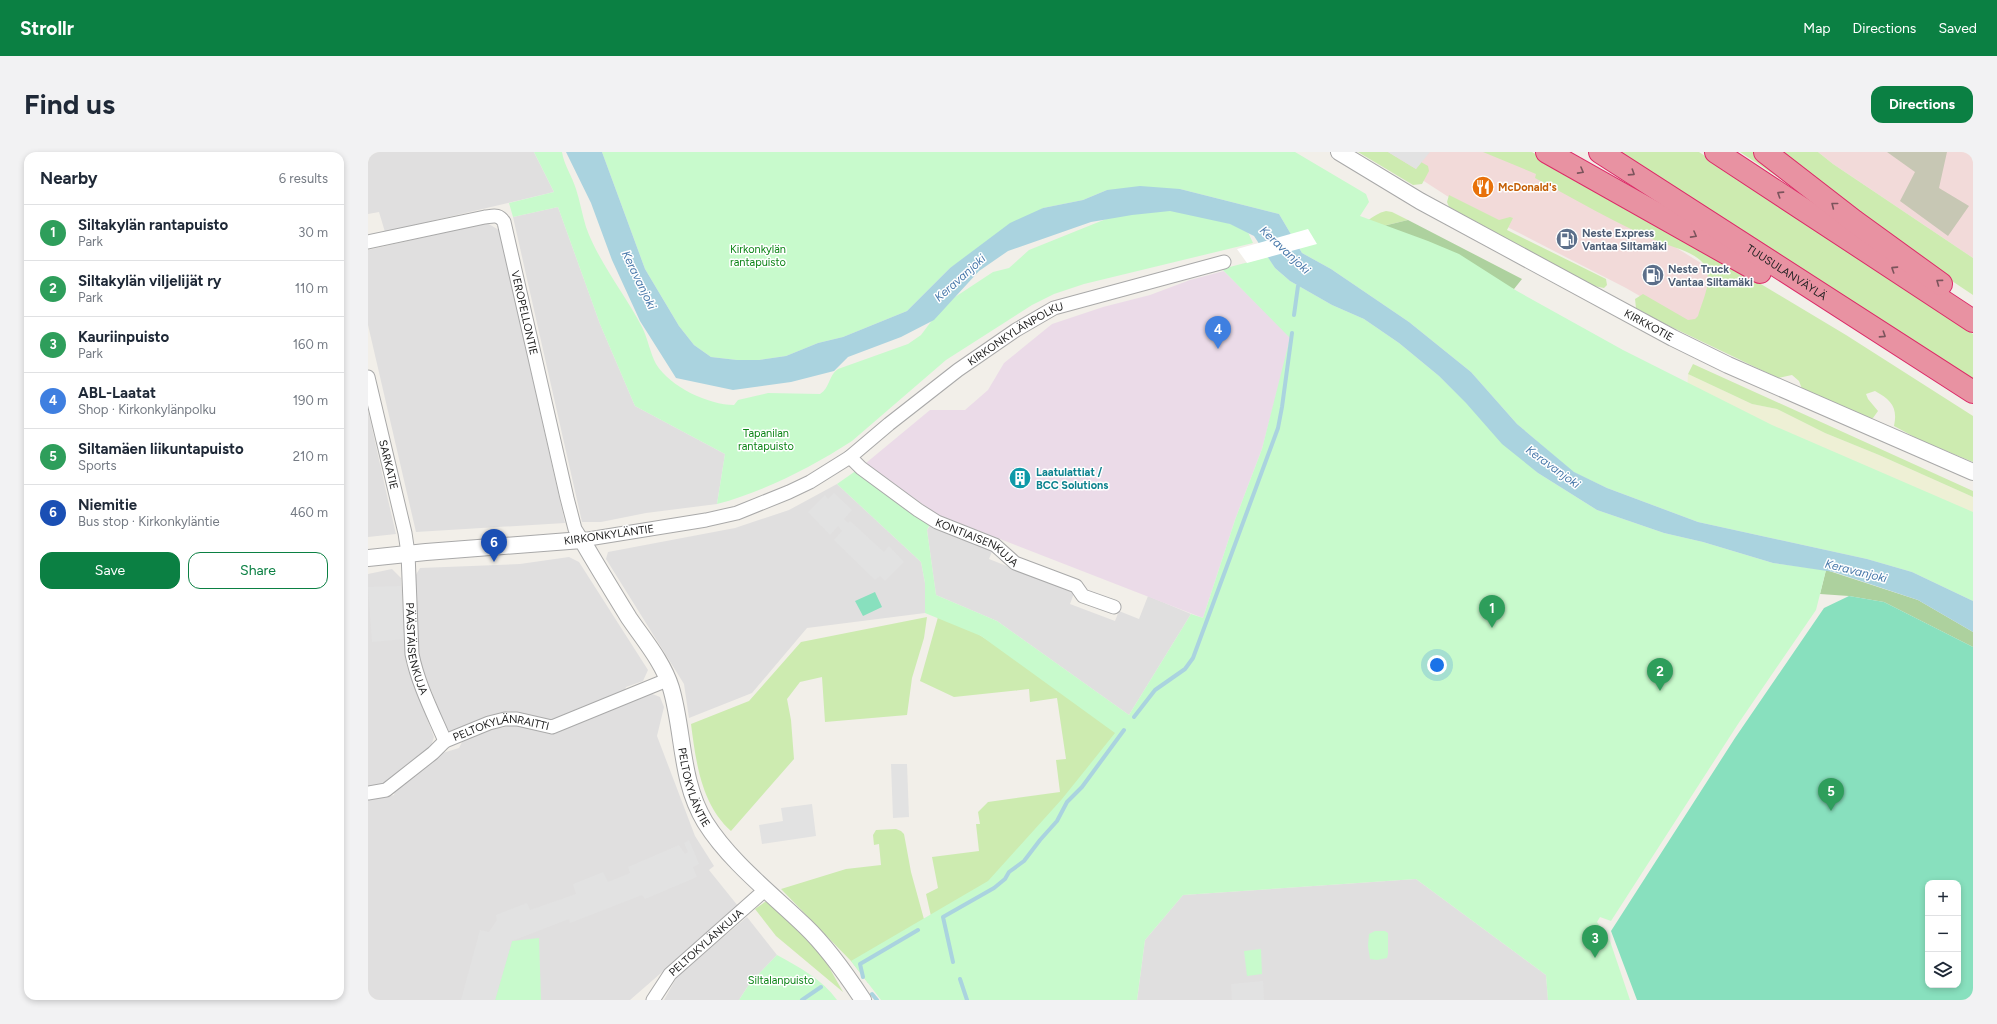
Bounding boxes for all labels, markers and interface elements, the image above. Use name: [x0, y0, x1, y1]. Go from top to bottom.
text: Strollr: [20, 17, 74, 40]
text: Map: [1803, 20, 1831, 37]
text: Directions: [1853, 20, 1916, 37]
text: Saved: [1938, 20, 1977, 37]
button: Directions: [1871, 86, 1973, 123]
text: Find us: [24, 87, 115, 121]
one-way arrow: [1577, 167, 1584, 174]
text: Nearby: [40, 168, 98, 188]
one-way arrow: [1628, 169, 1635, 176]
text: 6 results: [279, 171, 328, 186]
restaurant icon: McDonald's: [1470, 174, 1496, 200]
place label: McDonald's: [1498, 181, 1557, 194]
one-way arrow: [1777, 192, 1784, 199]
one-way arrow: [1831, 203, 1838, 210]
text: Siltakylän rantapuisto: [78, 216, 228, 234]
water label: Keravanjoki: [1257, 223, 1313, 277]
text: 1: [50, 225, 56, 240]
text: 30 m: [298, 225, 328, 240]
fuel station icon: Neste Express Vantaa Siltamäki: [1554, 226, 1580, 252]
place label: Neste Express Vantaa Siltamäki: [1582, 227, 1667, 253]
one-way arrow: [1690, 231, 1697, 238]
text: Park: [78, 234, 103, 249]
street label: TUUSULANVÄYLÄ: [1744, 242, 1830, 303]
park label: Kirkonkylän rantapuisto: [730, 243, 786, 269]
water label: Keravanjoki: [619, 248, 659, 312]
water label: Keravanjoki: [932, 251, 988, 304]
fuel station icon: Neste Truck Vantaa Siltamäki: [1640, 262, 1666, 288]
place label: Neste Truck Vantaa Siltamäki: [1668, 263, 1753, 289]
one-way arrow: [1891, 266, 1898, 274]
street label: VEROPELLONTIE: [509, 269, 541, 356]
text: Siltakylän viljelijät ry: [78, 272, 222, 290]
one-way arrow: [1936, 279, 1943, 287]
text: 2: [49, 281, 57, 296]
text: 110 m: [295, 281, 328, 296]
text: Park: [78, 290, 103, 305]
street label: KIRKONKYLÄNPOLKU: [965, 299, 1065, 368]
street label: KIRKKOTIE: [1622, 306, 1676, 344]
pin: 4: [1205, 316, 1231, 349]
text: Kauriinpuisto: [78, 328, 169, 346]
one-way arrow: [1879, 330, 1886, 337]
text: 3: [49, 337, 57, 352]
text: 160 m: [293, 337, 328, 352]
text: Park: [78, 346, 103, 361]
text: ABL-Laatat: [78, 384, 156, 402]
text: 4: [49, 393, 57, 408]
text: 190 m: [293, 393, 328, 408]
text: Shop · Kirkonkylänpolku: [78, 402, 216, 417]
park label: Tapanilan rantapuisto: [738, 427, 794, 453]
street label: SARKATIE: [377, 438, 401, 491]
text: Siltamäen liikuntapuisto: [78, 440, 244, 458]
water label: Keravanjoki: [1523, 443, 1583, 491]
text: 5: [49, 449, 57, 464]
text: 210 m: [293, 449, 328, 464]
text: Sports: [78, 458, 117, 473]
building icon: Laatulattiat / BCC Solutions: [1007, 465, 1033, 491]
place label: Laatulattiat / BCC Solutions: [1036, 466, 1108, 492]
text: Niemitie: [78, 496, 137, 514]
text: 6: [49, 505, 57, 520]
text: 460 m: [290, 505, 328, 520]
text: Bus stop · Kirkonkyläntie: [78, 514, 220, 529]
street label: KONTIAISENKUJA: [934, 516, 1021, 570]
street label: KIRKONKYLÄNTIE: [563, 522, 655, 548]
pin: 6: [481, 529, 507, 562]
button: Save: [40, 552, 180, 589]
button: Share: [188, 552, 328, 589]
water label: Keravanjoki: [1824, 557, 1889, 586]
pin: 1: [1479, 595, 1505, 628]
street label: PÄÄSTÄISENKUJA: [403, 602, 431, 697]
your location: [1427, 655, 1447, 675]
pin: 2: [1647, 658, 1673, 691]
street label: PELTOKYLÄNRAITTI: [451, 713, 551, 744]
street label: PELTOKYLÄNTIE: [676, 747, 713, 829]
pin: 5: [1818, 778, 1844, 811]
map controls: [1925, 880, 1961, 988]
button: +: [1925, 880, 1961, 916]
street label: PELTOKYLÄNKUJA: [666, 905, 746, 979]
button: −: [1925, 916, 1961, 952]
pin: 3: [1582, 925, 1608, 958]
button: layers: [1925, 952, 1961, 988]
park label: Siltalanpuisto: [748, 974, 814, 987]

